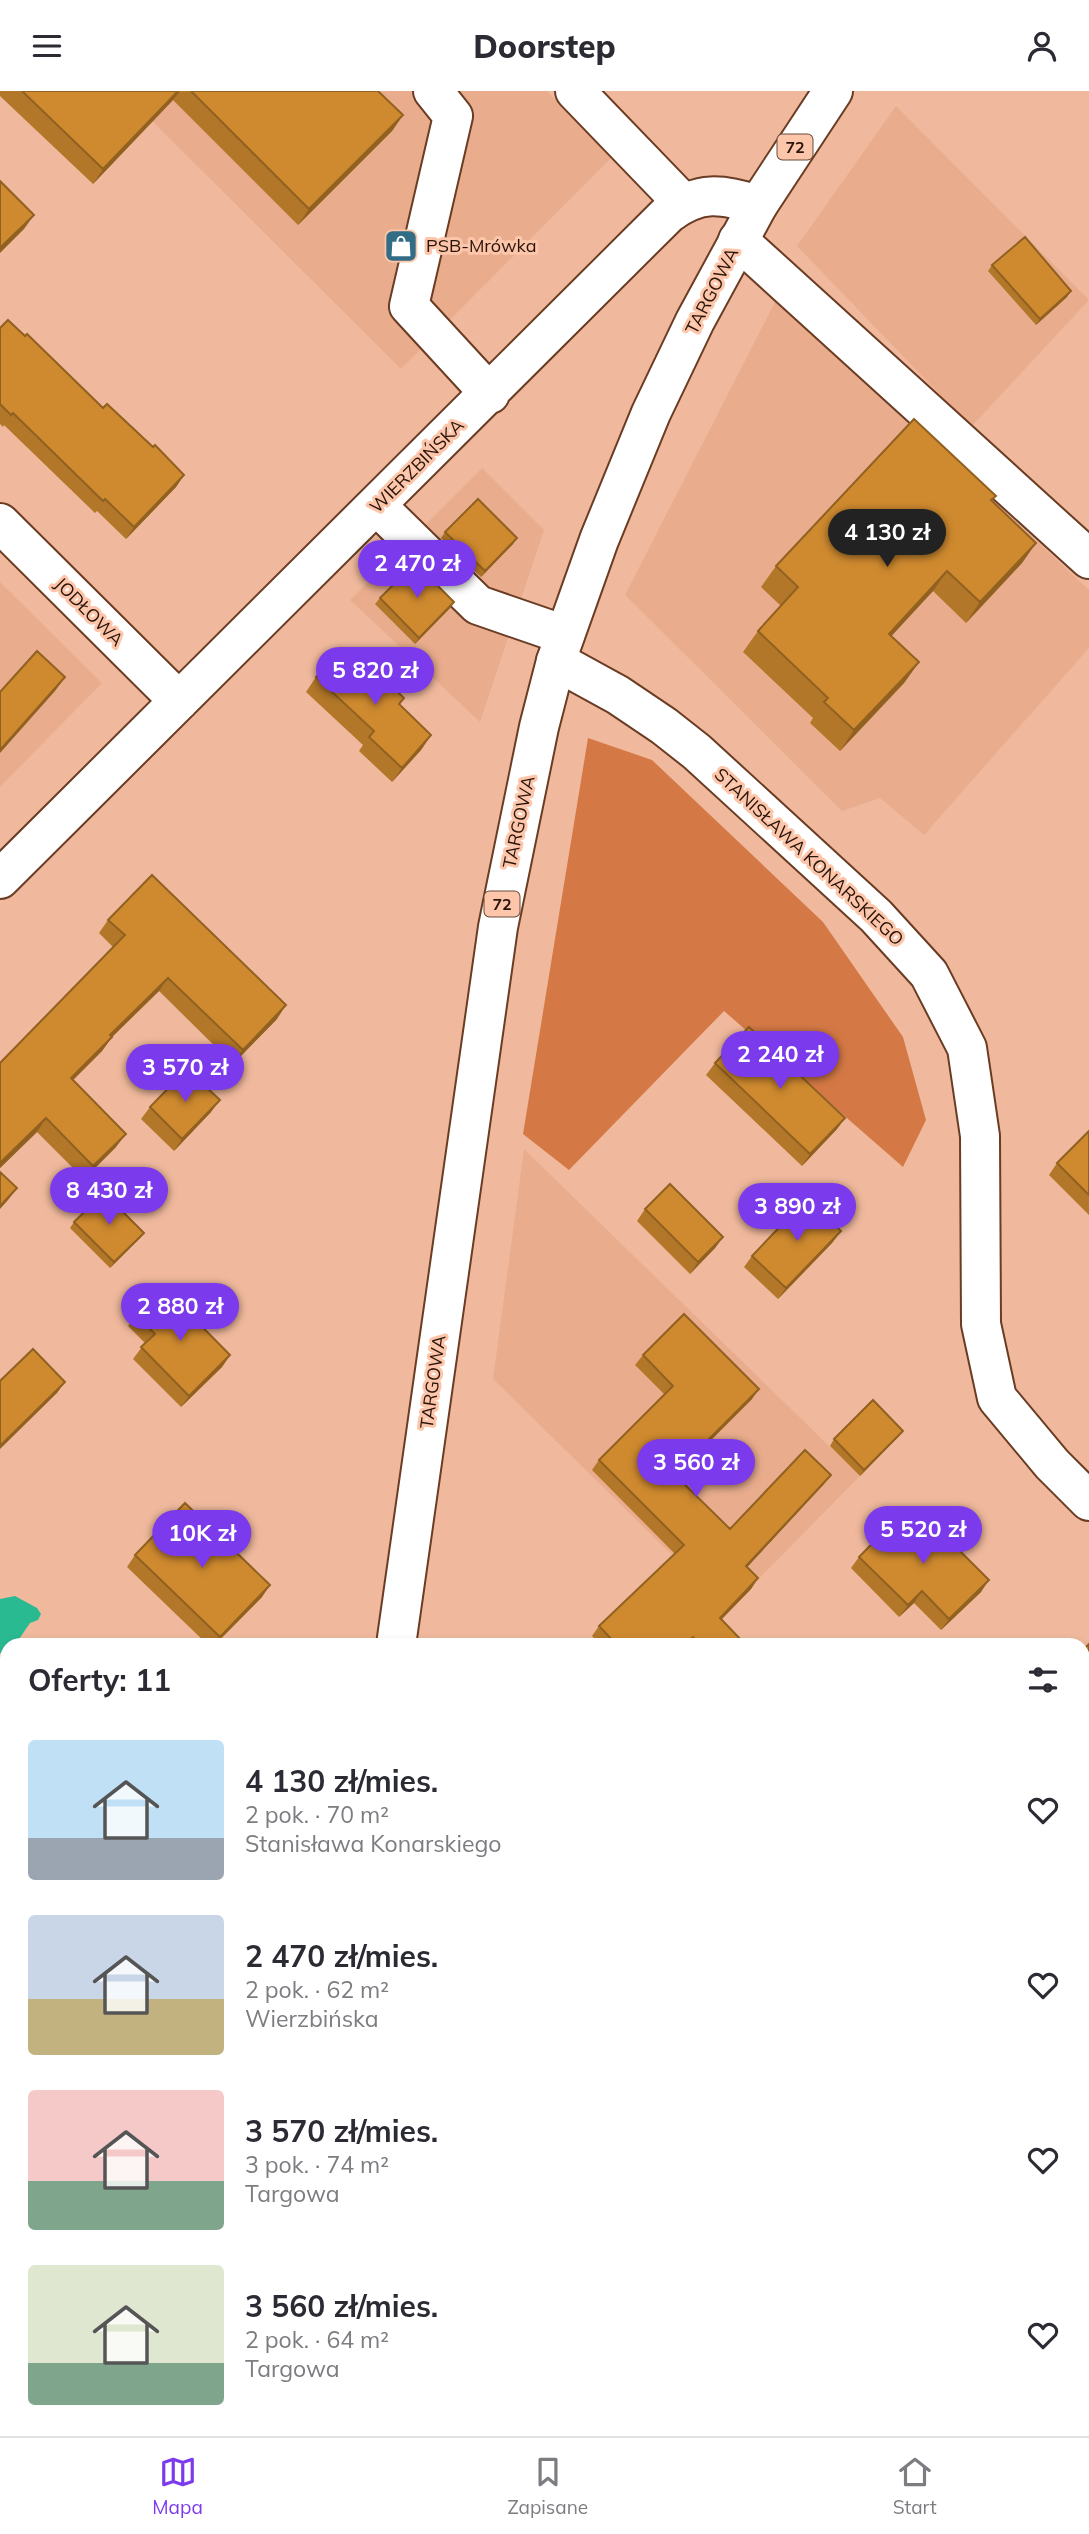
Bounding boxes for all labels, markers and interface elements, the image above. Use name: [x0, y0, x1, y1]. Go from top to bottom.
text: Doorstep: [473, 26, 616, 66]
icon: menu: [28, 27, 66, 65]
icon: person: [1023, 27, 1061, 65]
road number: 72: [778, 135, 812, 159]
shop icon: PSB-Mrówka: [382, 227, 420, 265]
place label: PSB-Mrówka: [426, 234, 537, 257]
street label: TARGOWA: [680, 244, 743, 338]
street label: WIERZBIŃSKA: [365, 414, 469, 518]
pin: 4 130 zł: [815, 510, 959, 569]
text: 4 130 zł: [844, 517, 930, 546]
pin: 2 470 zł: [345, 540, 489, 600]
text: 2 470 zł: [374, 548, 460, 577]
street label: JODŁOWA: [50, 572, 129, 651]
pin: 5 820 zł: [303, 647, 447, 707]
text: 5 820 zł: [332, 655, 418, 684]
street label: STANISŁAWA KONARSKIEGO: [710, 763, 909, 950]
street label: TARGOWA: [497, 773, 540, 870]
road number: 72: [484, 891, 520, 917]
pin: 2 240 zł: [708, 1031, 852, 1091]
text: 2 240 zł: [737, 1039, 823, 1068]
pin: 3 570 zł: [113, 1045, 257, 1104]
text: 3 570 zł: [142, 1052, 228, 1081]
pin: 8 430 zł: [37, 1167, 181, 1227]
text: 8 430 zł: [66, 1175, 152, 1204]
pin: 3 890 zł: [725, 1183, 869, 1243]
text: 3 890 zł: [754, 1191, 840, 1220]
pin: 2 880 zł: [108, 1283, 252, 1343]
text: 2 880 zł: [137, 1291, 223, 1320]
street label: TARGOWA: [415, 1334, 450, 1430]
pin: 3 560 zł: [624, 1439, 768, 1499]
text: 3 560 zł: [653, 1447, 739, 1476]
pin: 5 520 zł: [851, 1507, 995, 1566]
pin: 10K zł: [145, 1511, 259, 1570]
text: 5 520 zł: [880, 1514, 966, 1543]
text: 10K zł: [168, 1518, 236, 1547]
text: Oferty: 11: [28, 1661, 171, 1699]
icon: filters: [1024, 1661, 1062, 1699]
text: 4 130 zł/mies.: [245, 1762, 438, 1800]
icon: home: [84, 1768, 168, 1852]
icon: heart: [1024, 1791, 1062, 1829]
text: 2 pok. · 70 m²: [245, 1800, 389, 1829]
text: Stanisława Konarskiego: [245, 1829, 501, 1858]
text: 2 470 zł/mies.: [245, 1937, 438, 1975]
icon: home: [84, 1943, 168, 2027]
icon: heart: [1024, 1966, 1062, 2004]
text: 2 pok. · 62 m²: [245, 1975, 389, 2004]
text: Wierzbińska: [245, 2004, 379, 2033]
text: 3 570 zł/mies.: [245, 2112, 438, 2150]
icon: home: [84, 2118, 168, 2202]
icon: heart: [1024, 2141, 1062, 2179]
text: 3 pok. · 74 m²: [245, 2150, 389, 2179]
text: Targowa: [245, 2179, 340, 2208]
text: 3 560 zł/mies.: [245, 2287, 438, 2325]
icon: home: [84, 2293, 168, 2377]
icon: heart: [1024, 2316, 1062, 2354]
text: 2 pok. · 64 m²: [245, 2325, 389, 2354]
text: Targowa: [245, 2354, 340, 2383]
tab: Mapa: [152, 2453, 203, 2519]
tab: Zapisane: [507, 2453, 588, 2519]
tab: Start: [893, 2453, 937, 2519]

